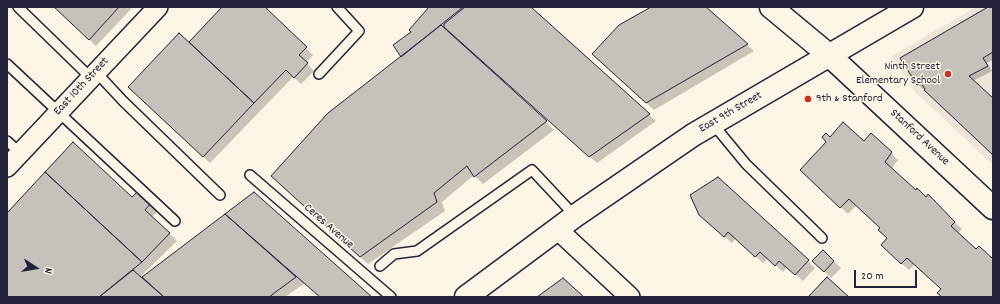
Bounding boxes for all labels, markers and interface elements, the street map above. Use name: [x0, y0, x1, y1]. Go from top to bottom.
street label: East 10th Street: [51, 55, 113, 119]
place label: Ninth Street Elementary School: [856, 60, 940, 88]
marker: Ninth Street Elementary School: [943, 69, 953, 79]
street label: East 9th Street: [697, 89, 765, 137]
place label: 9th & Stanford: [816, 92, 883, 106]
marker: 9th & Stanford: [803, 94, 813, 104]
street label: Stanford Avenue: [886, 107, 952, 169]
street label: Ceres Avenue: [300, 201, 356, 253]
north arrow: [16, 248, 56, 288]
scale bar: [856, 262, 919, 288]
text: N: [39, 266, 56, 275]
text: 20 m: [861, 268, 884, 285]

